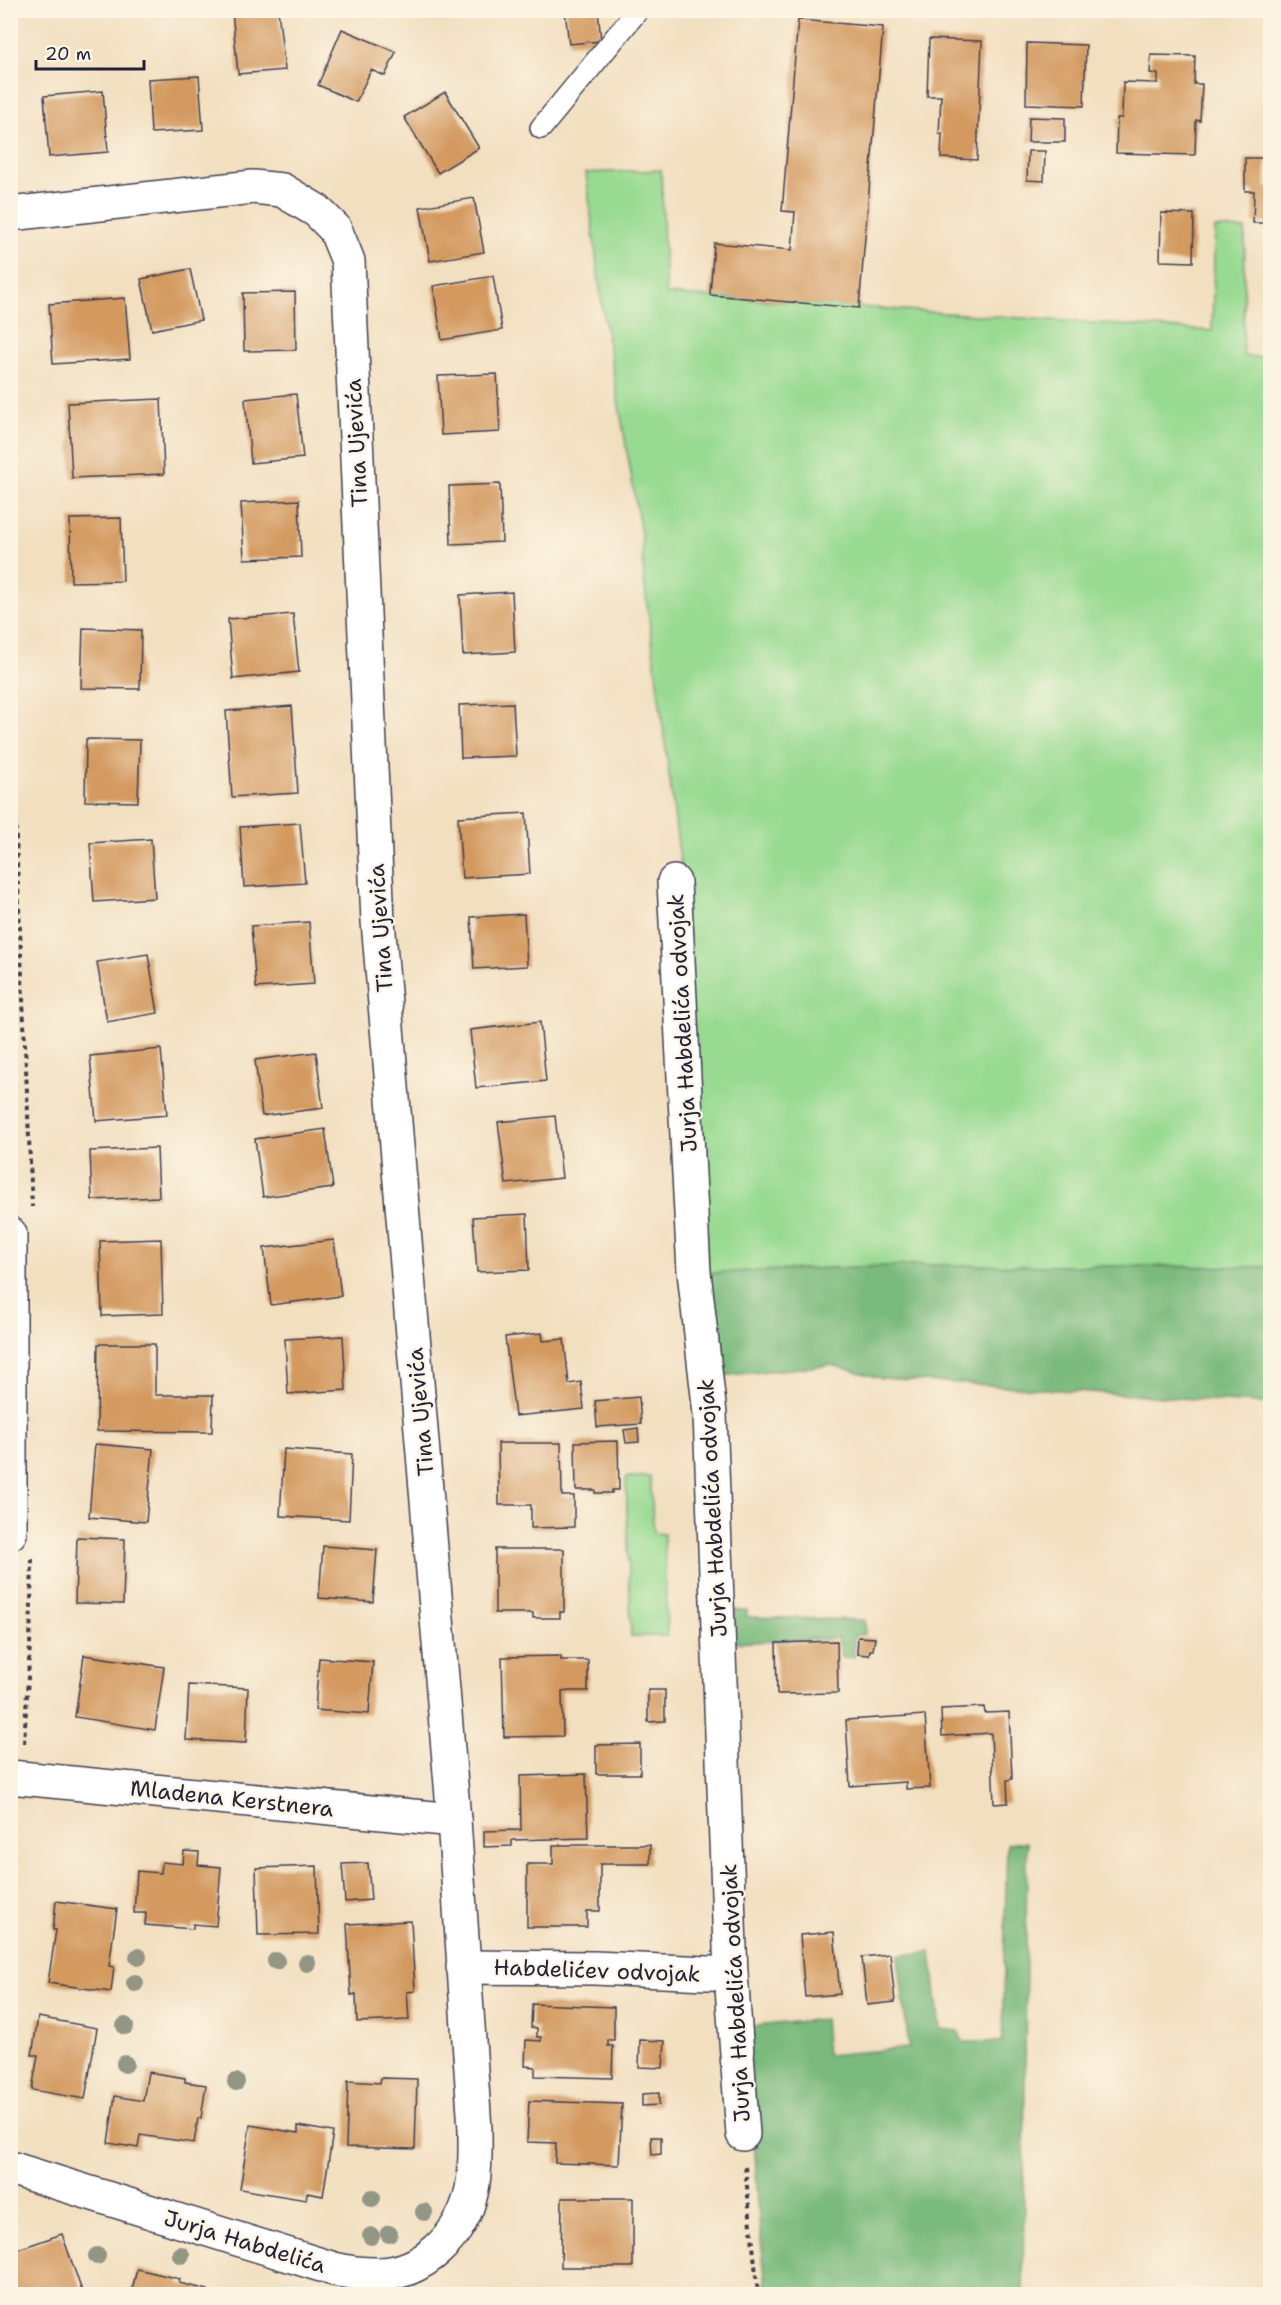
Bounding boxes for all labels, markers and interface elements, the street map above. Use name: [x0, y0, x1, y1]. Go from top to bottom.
scale bar: [36, 33, 144, 71]
text: 20 m: [45, 42, 91, 66]
street label: Tina Ujevića: [339, 378, 374, 508]
street label: Tina Ujevića: [362, 862, 399, 993]
street label: Jurja Habdelića odvojak: [661, 893, 704, 1153]
street label: Tina Ujevića: [400, 1346, 441, 1477]
street label: Jurja Habdelića odvojak: [691, 1378, 734, 1638]
street label: Mladena Kerstnera: [129, 1773, 335, 1824]
street label: Jurja Habdelića odvojak: [714, 1863, 757, 2123]
street label: Habdelićev odvojak: [493, 1952, 701, 1989]
street label: Jurja Habdelića: [160, 2203, 330, 2280]

